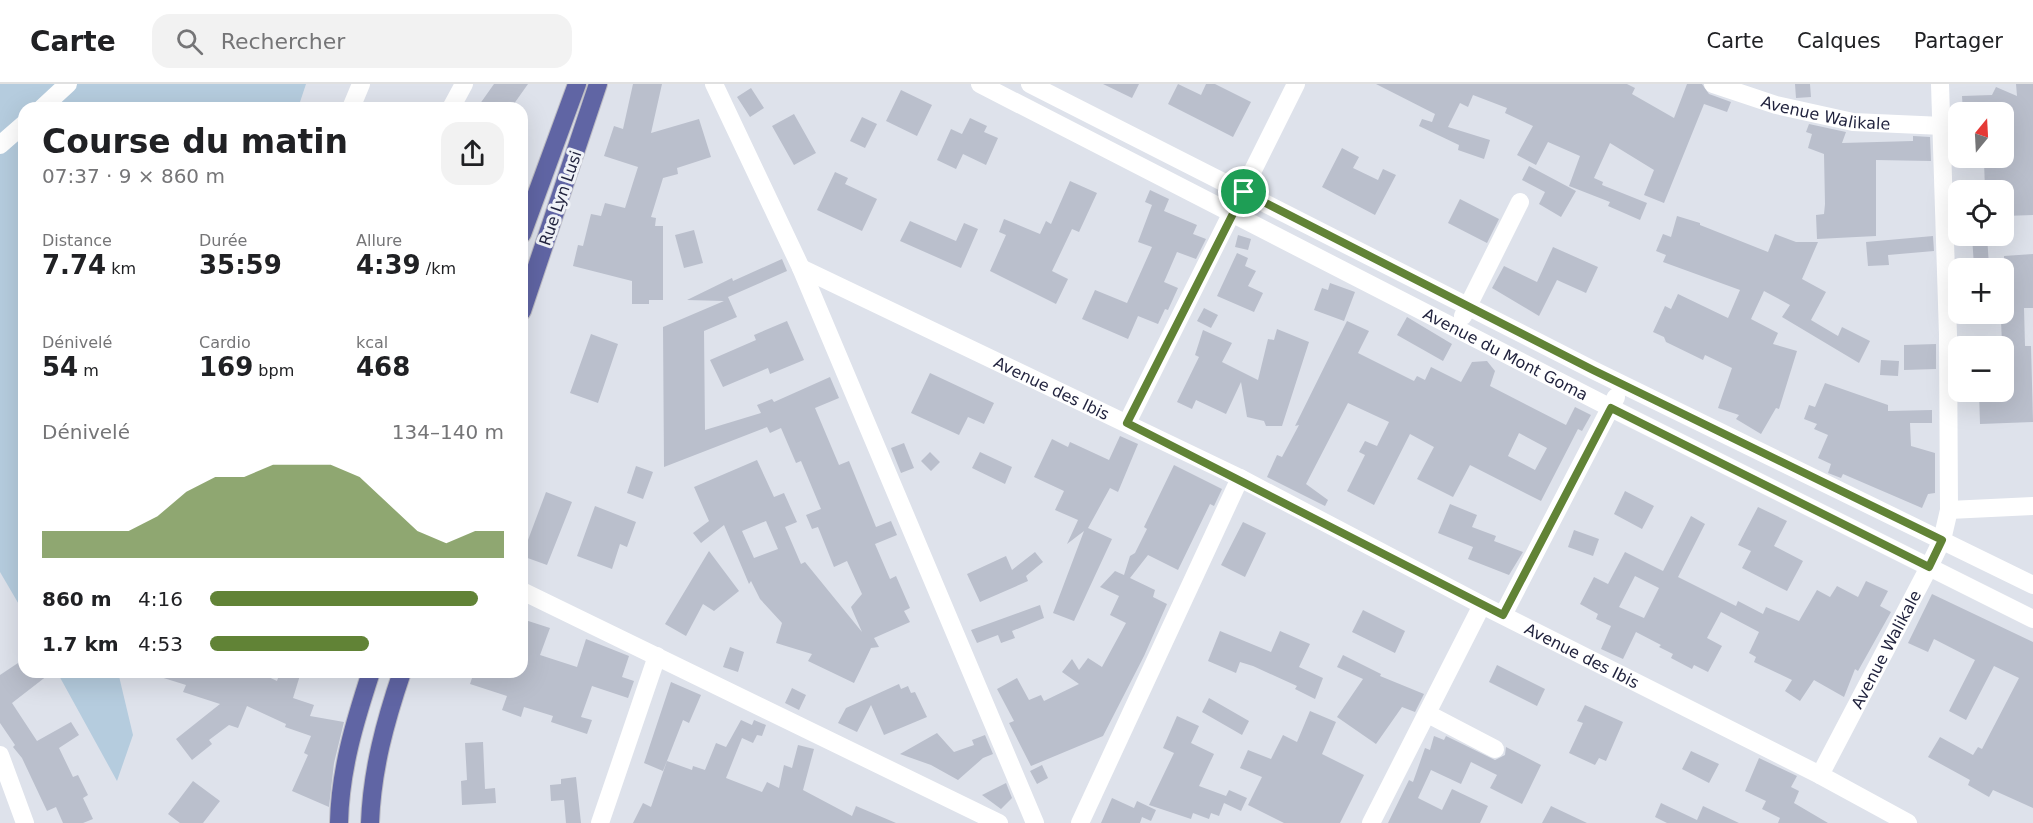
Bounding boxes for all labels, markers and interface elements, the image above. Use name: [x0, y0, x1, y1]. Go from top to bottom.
search box: [152, 14, 572, 68]
text: Carte: [30, 25, 116, 58]
icon: search: [173, 25, 206, 58]
text: Rechercher: [221, 29, 345, 54]
text: Carte: [1707, 29, 1764, 53]
text: Calques: [1797, 29, 1881, 53]
text: Partager: [1914, 29, 2003, 53]
street label: Avenue Walikale: [1759, 92, 1891, 134]
north arrow: [1948, 102, 2014, 168]
map controls: [1948, 102, 2014, 402]
text: Course du matin: [42, 122, 348, 161]
button: share: [441, 122, 504, 185]
street label: Rue Lyn Lusi: [535, 148, 586, 248]
text: 07:37 · 9 × 860 m: [42, 164, 225, 188]
pin: [1218, 166, 1269, 217]
icon: arrive: [1227, 175, 1260, 208]
button: locate: [1948, 180, 2014, 246]
text: Distance: [42, 231, 112, 250]
text: Durée: [199, 231, 247, 250]
text: Allure: [356, 231, 402, 250]
text: 7.74: [42, 250, 106, 280]
text: 35:59: [199, 250, 282, 280]
text: 4:39: [356, 250, 421, 280]
button: +: [1948, 258, 2014, 324]
text: km: [106, 259, 136, 278]
text: /km: [421, 259, 456, 278]
street label: Avenue du Mont Goma: [1420, 304, 1591, 405]
text: Dénivelé: [42, 333, 112, 352]
text: Cardio: [199, 333, 251, 352]
text: kcal: [356, 333, 388, 352]
button: −: [1948, 336, 2014, 402]
text: 54: [42, 352, 78, 382]
text: 169: [199, 352, 253, 382]
text: 468: [356, 352, 410, 382]
street label: Avenue des Ibis: [991, 353, 1112, 424]
text: m: [78, 361, 99, 380]
text: bpm: [253, 361, 294, 380]
text: Dénivelé: [42, 420, 130, 444]
text: 134–140 m: [392, 420, 504, 444]
text: 860 m: [42, 587, 112, 611]
text: 4:16: [138, 587, 183, 611]
street label: Avenue Walikale: [1848, 587, 1925, 712]
street label: Avenue des Ibis: [1521, 619, 1642, 693]
text: 1.7 km: [42, 632, 119, 656]
text: 4:53: [138, 632, 183, 656]

